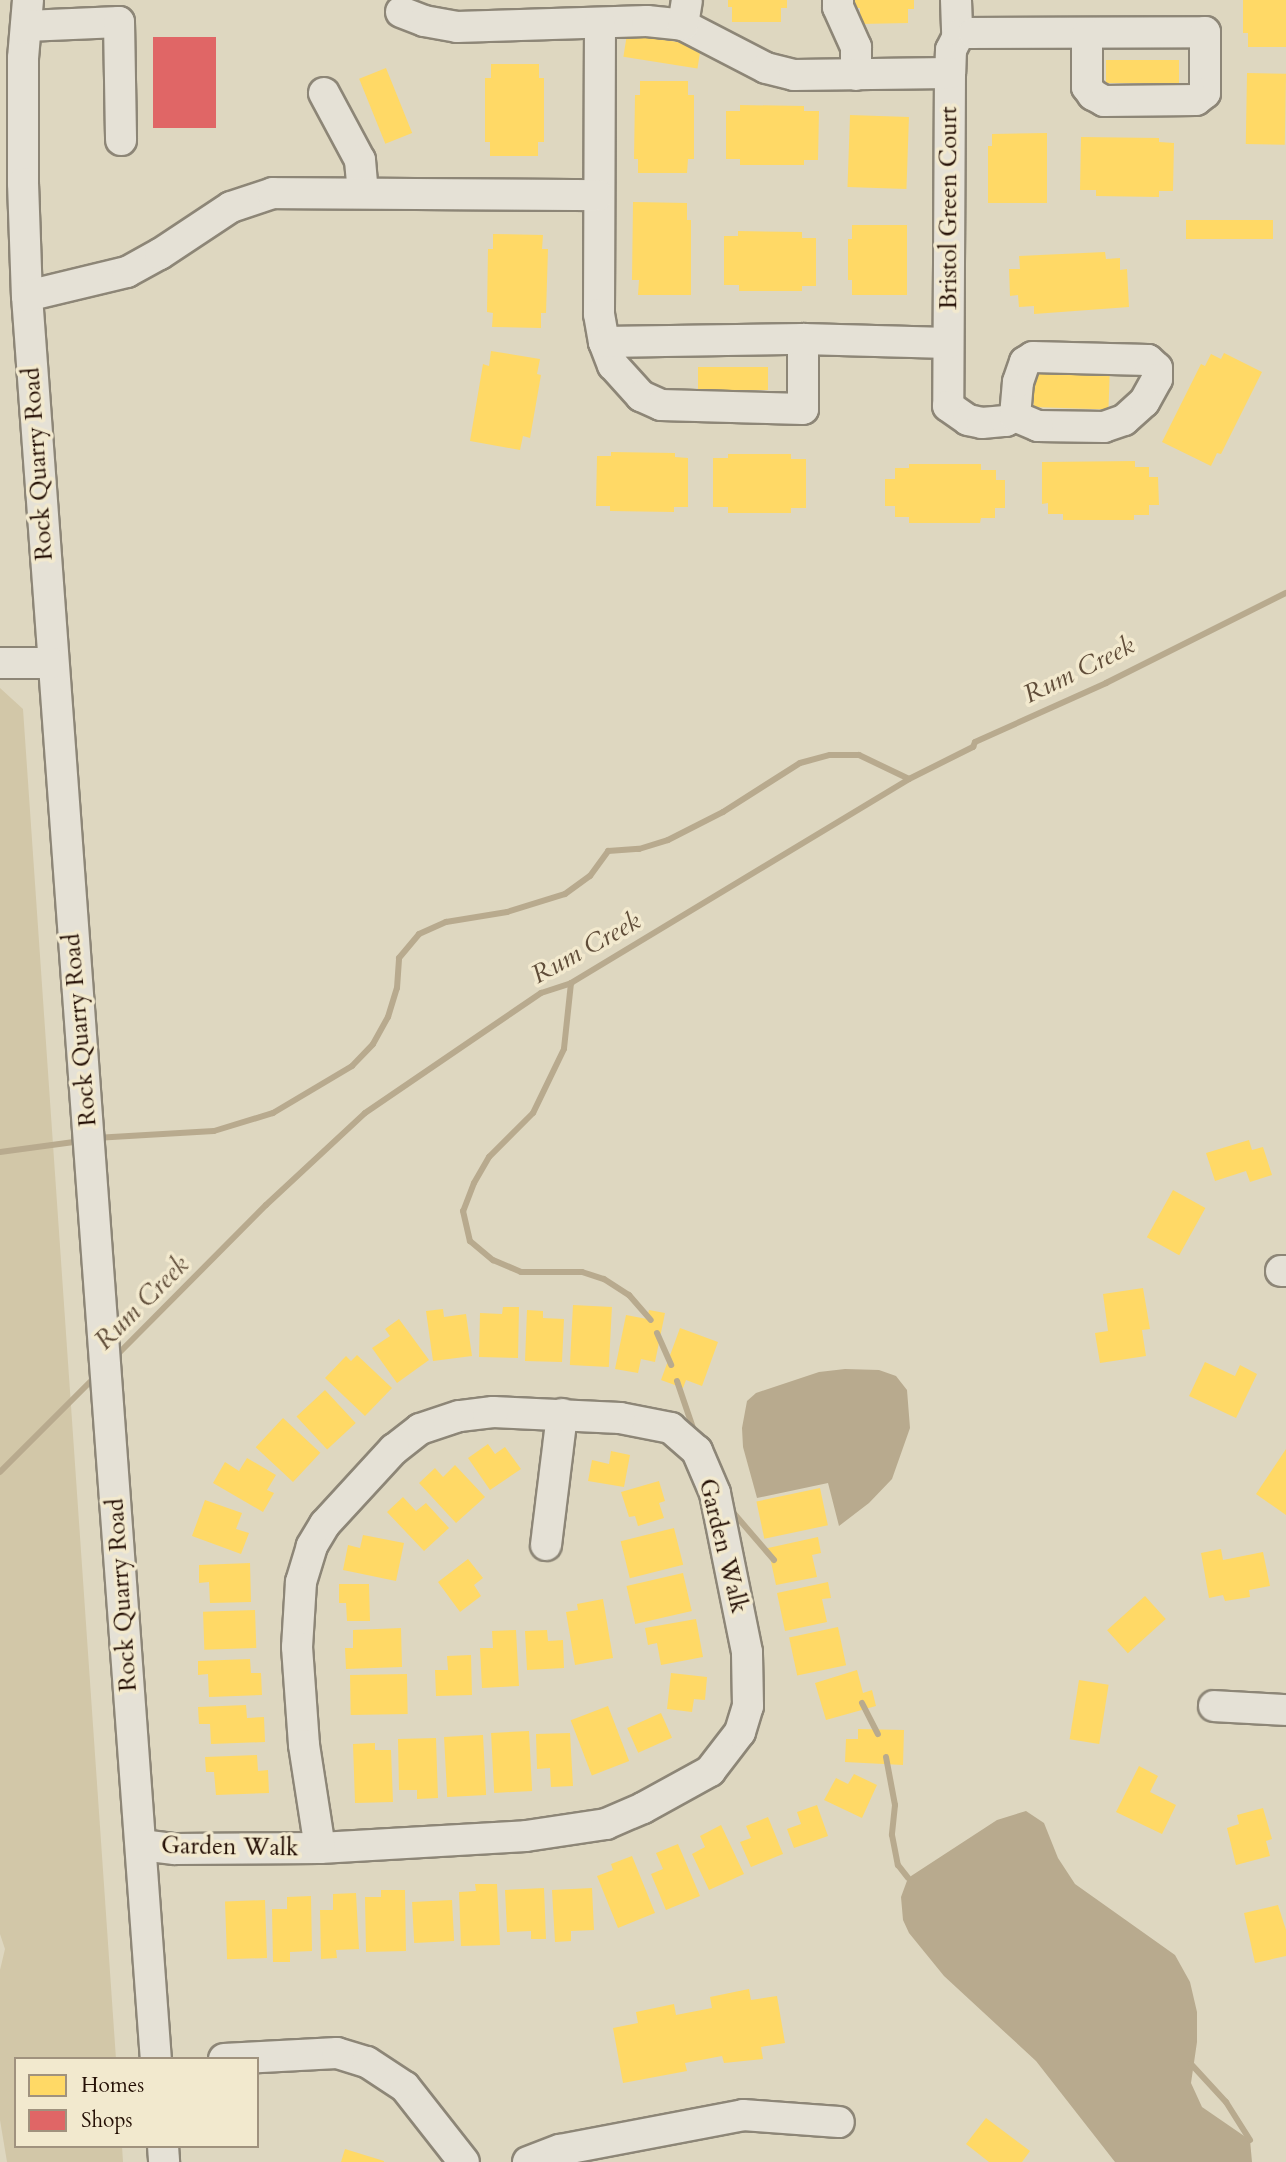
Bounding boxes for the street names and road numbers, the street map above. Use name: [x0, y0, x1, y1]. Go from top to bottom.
street label: Bristol Green Court: [935, 106, 963, 310]
street label: Rock Quarry Road: [17, 366, 59, 562]
street label: Rock Quarry Road: [57, 932, 103, 1128]
street label: Garden Walk: [692, 1476, 754, 1616]
street label: Rock Quarry Road: [101, 1497, 143, 1693]
street label: Garden Walk: [161, 1831, 299, 1863]

